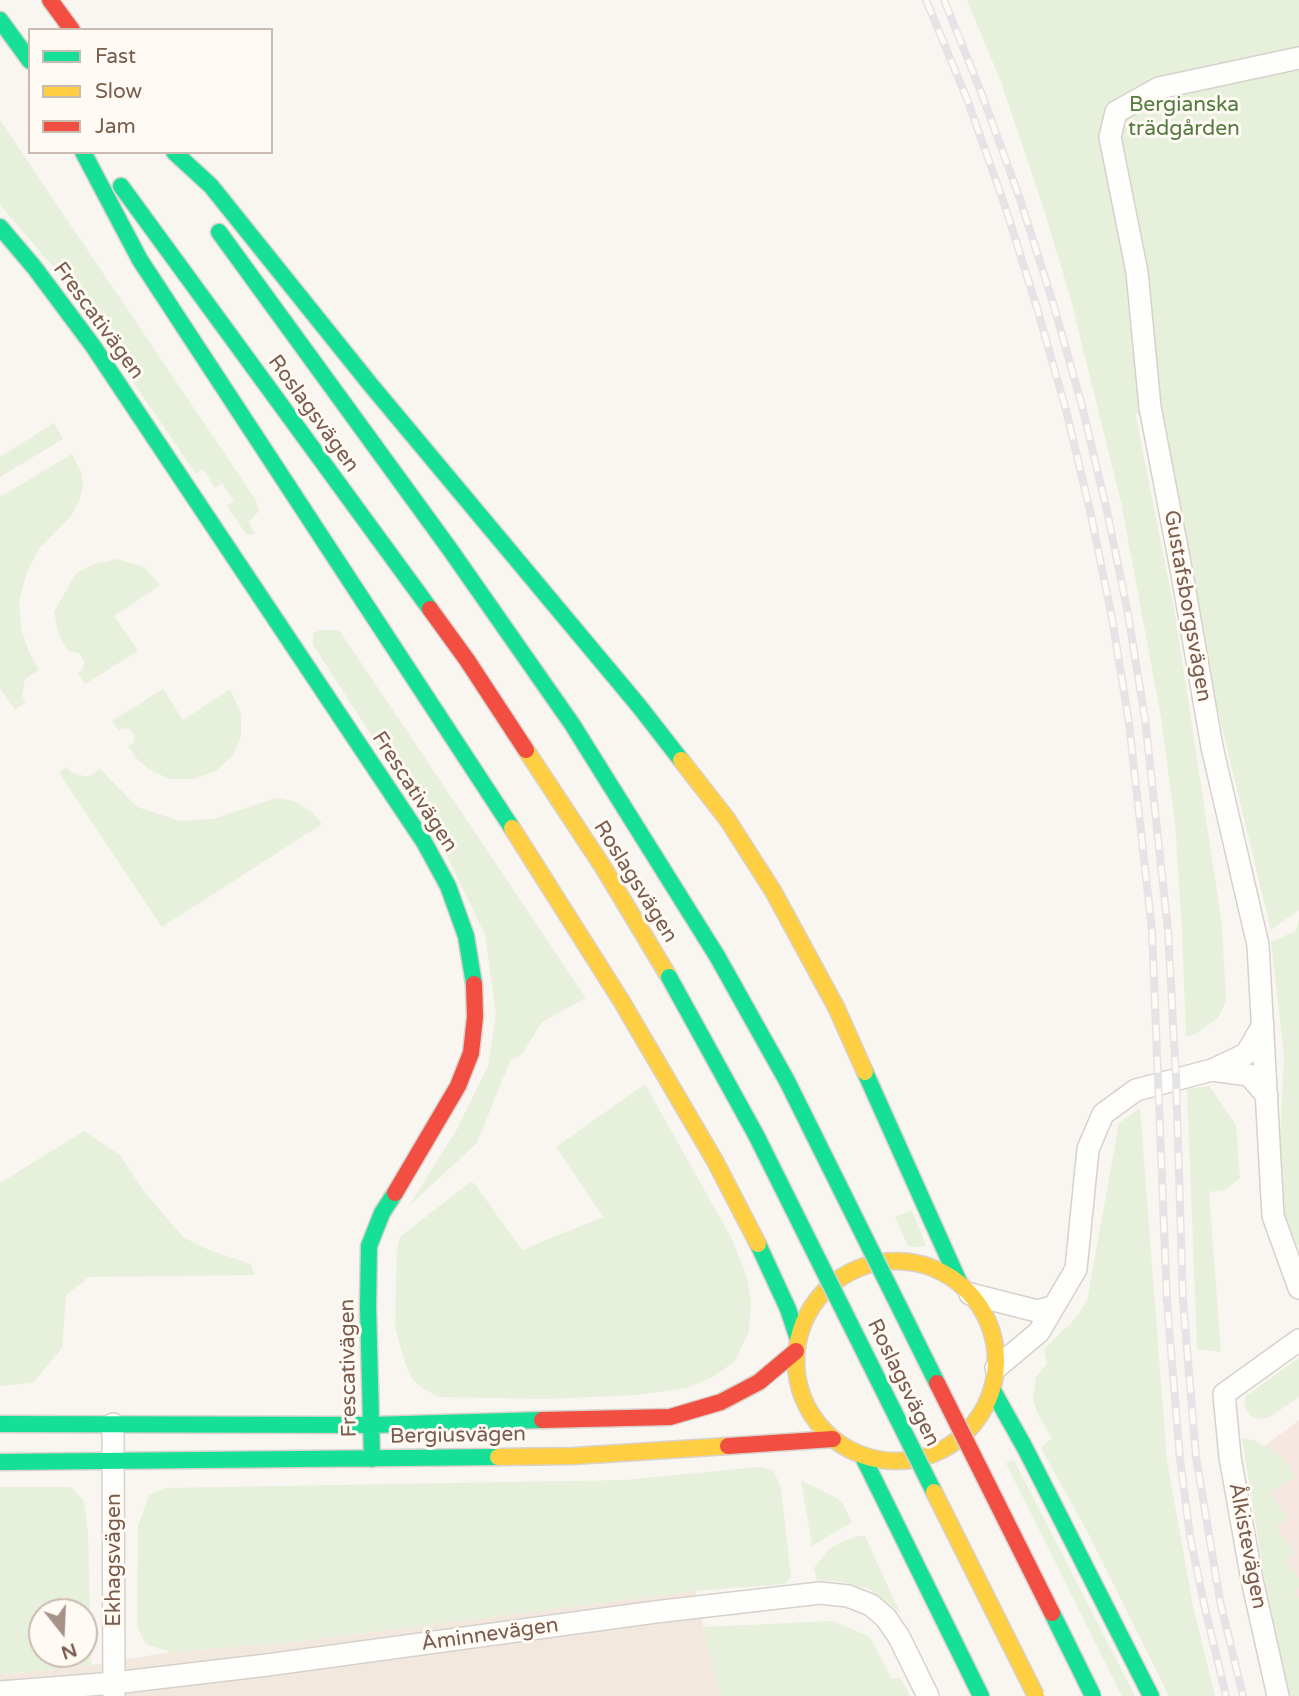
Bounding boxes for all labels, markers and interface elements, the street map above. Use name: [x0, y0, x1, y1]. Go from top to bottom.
legend: [28, 28, 273, 154]
text: Fast: [95, 44, 136, 69]
text: Slow: [95, 79, 142, 104]
park label: Bergianska trädgården: [1128, 92, 1240, 142]
text: Jam: [95, 114, 136, 139]
street label: Frescativägen: [47, 258, 149, 384]
street label: Roslagsvägen: [262, 350, 364, 478]
street label: Gustafsborgsvägen: [1158, 508, 1216, 704]
street label: Frescativägen: [366, 727, 462, 857]
street label: Roslagsvägen: [588, 816, 682, 948]
street label: Frescativägen: [335, 1298, 363, 1438]
street label: Roslagsvägen: [861, 1315, 945, 1451]
street label: Bergiusvägen: [390, 1422, 526, 1450]
street label: Ålkistevägen: [1222, 1481, 1272, 1611]
street label: Ekhagsvägen: [101, 1493, 127, 1627]
north arrow: [28, 1598, 98, 1668]
street label: Åminnevägen: [420, 1613, 560, 1657]
text: N: [58, 1638, 80, 1664]

